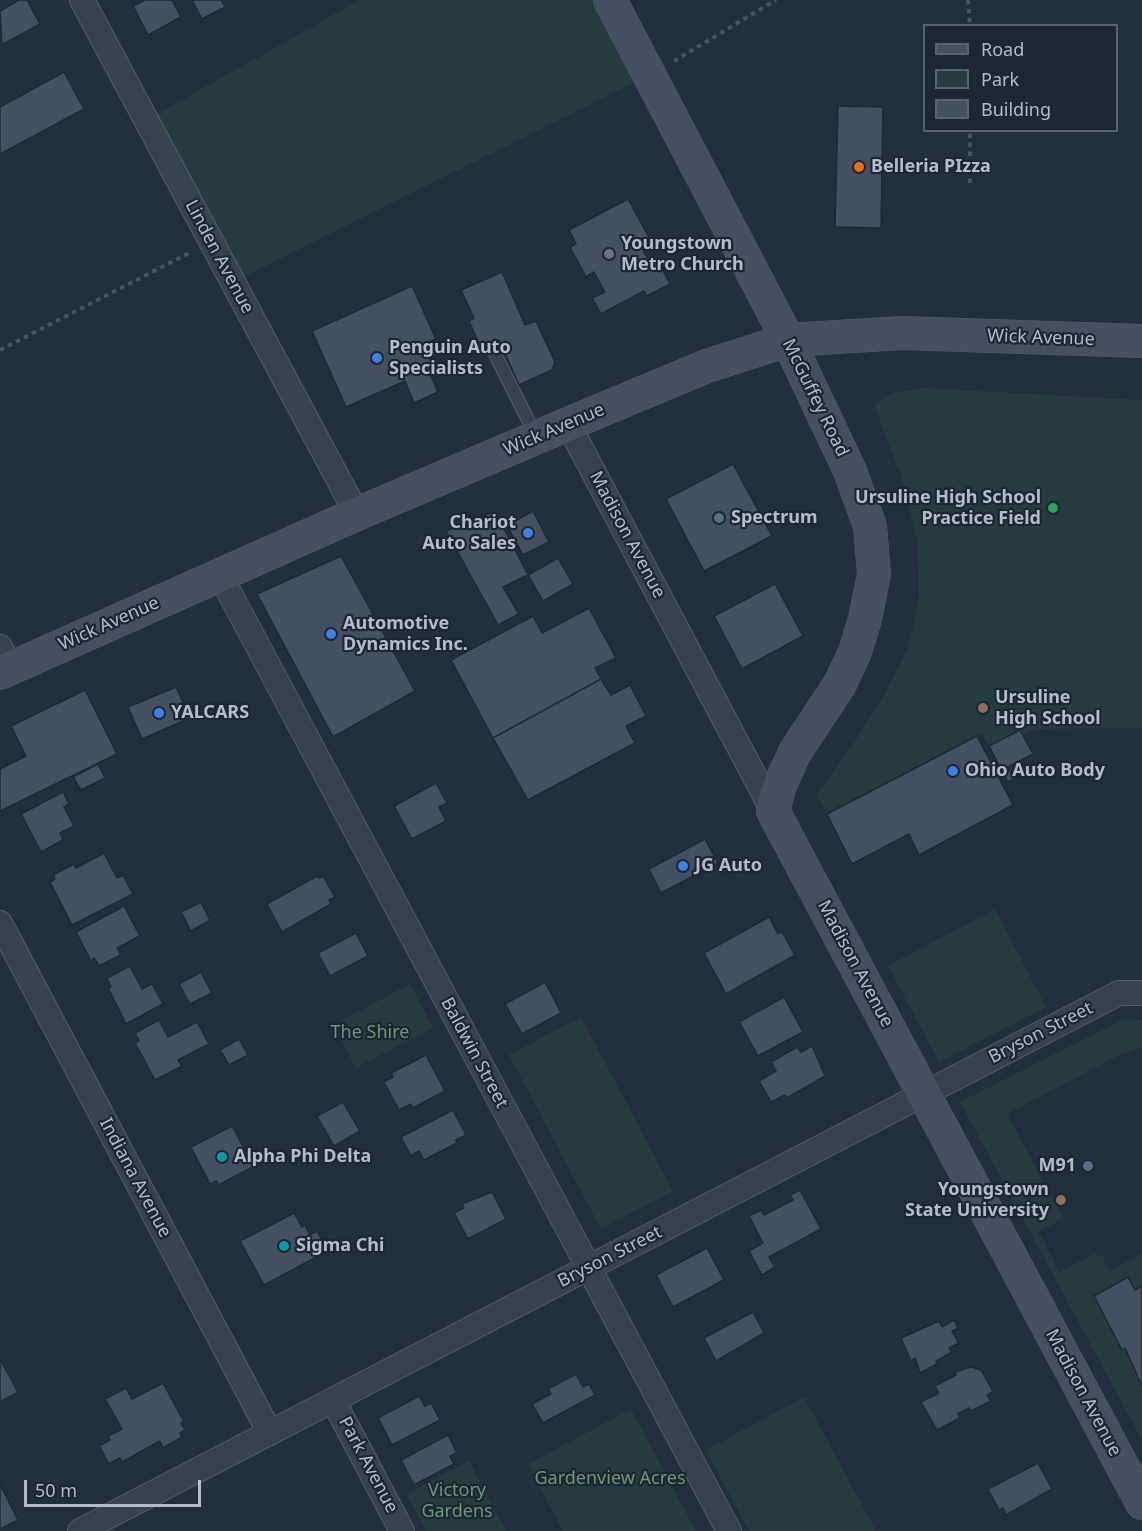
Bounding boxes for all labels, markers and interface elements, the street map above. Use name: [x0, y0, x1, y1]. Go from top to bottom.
legend: [923, 24, 1118, 132]
text: Road: [981, 37, 1024, 61]
text: Park: [981, 67, 1019, 91]
text: Building: [981, 97, 1051, 121]
place label: Belleria PIzza: [871, 156, 991, 178]
marker: Belleria PIzza: [852, 160, 866, 174]
street label: Linden Avenue: [180, 197, 258, 317]
place label: Youngstown Metro Church: [621, 233, 744, 276]
marker: Youngstown Metro Church: [602, 247, 616, 261]
street label: Wick Avenue: [987, 325, 1095, 351]
street label: McGuffey Road: [777, 336, 853, 460]
place label: Penguin Auto Specialists: [389, 337, 511, 380]
marker: Penguin Auto Specialists: [370, 351, 384, 365]
street label: Wick Avenue: [500, 399, 608, 461]
street label: Madison Avenue: [584, 468, 670, 602]
place label: Ursuline High School Practice Field: [855, 487, 1041, 530]
marker: Ursuline High School Practice Field: [1046, 501, 1060, 515]
place label: Spectrum: [731, 507, 817, 529]
marker: Spectrum: [712, 511, 726, 525]
place label: Chariot Auto Sales: [422, 512, 516, 554]
marker: Chariot Auto Sales: [521, 526, 535, 540]
street label: Wick Avenue: [55, 592, 163, 656]
place label: Automotive Dynamics Inc.: [343, 613, 468, 656]
marker: Automotive Dynamics Inc.: [324, 627, 338, 641]
place label: Ursuline High School: [995, 687, 1101, 730]
marker: Ursuline High School: [976, 701, 990, 715]
place label: YALCARS: [171, 702, 249, 724]
marker: YALCARS: [152, 706, 166, 720]
place label: Ohio Auto Body: [965, 760, 1105, 782]
marker: Ohio Auto Body: [946, 764, 960, 778]
place label: JG Auto: [695, 855, 762, 877]
marker: JG Auto: [676, 859, 690, 873]
street label: Madison Avenue: [812, 897, 898, 1031]
street label: Baldwin Street: [436, 994, 512, 1112]
street label: Bryson Street: [985, 998, 1097, 1068]
park label: The Shire: [331, 1022, 409, 1044]
street label: Indiana Avenue: [94, 1115, 176, 1241]
place label: Alpha Phi Delta: [234, 1146, 371, 1168]
marker: Alpha Phi Delta: [215, 1150, 229, 1164]
place label: M91: [1038, 1155, 1076, 1177]
marker: M91: [1081, 1159, 1095, 1173]
place label: Youngstown State University: [905, 1179, 1049, 1222]
marker: Youngstown State University: [1054, 1193, 1068, 1207]
street label: Bryson Street: [554, 1222, 666, 1292]
place label: Sigma Chi: [296, 1235, 384, 1257]
marker: Sigma Chi: [277, 1239, 291, 1253]
street label: Madison Avenue: [1040, 1326, 1126, 1460]
street label: Park Avenue: [334, 1413, 402, 1517]
scale bar: [27, 1468, 204, 1506]
park label: Gardenview Acres: [534, 1468, 686, 1490]
text: 50 m: [35, 1478, 77, 1502]
park label: Victory Gardens: [421, 1480, 493, 1522]

